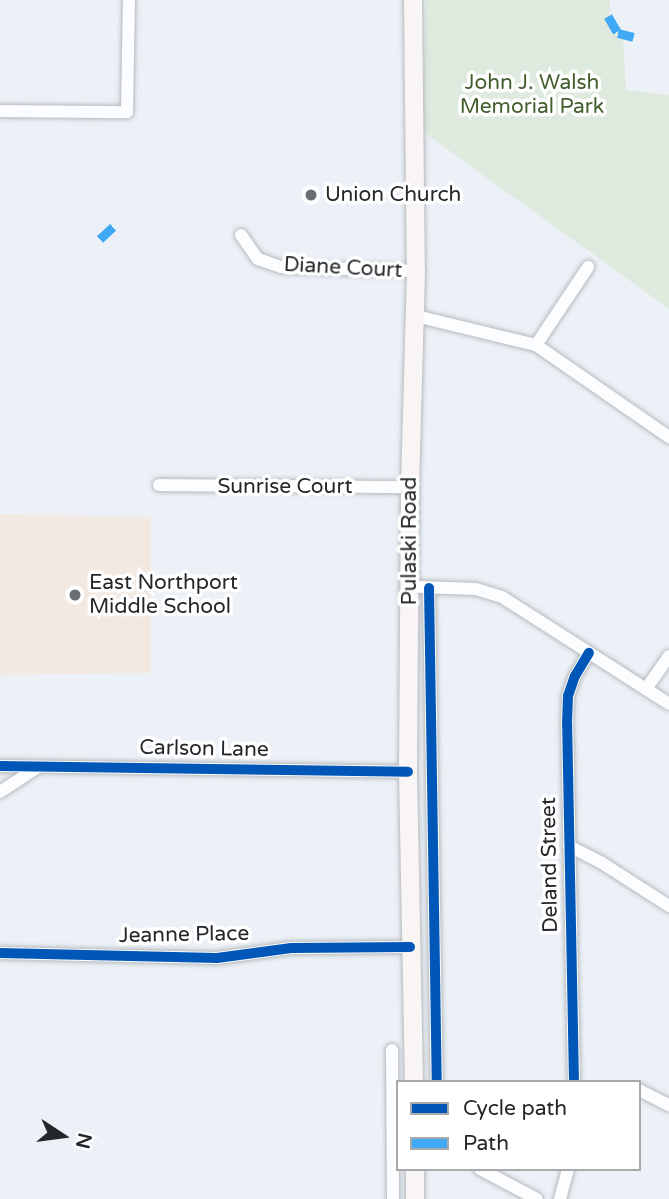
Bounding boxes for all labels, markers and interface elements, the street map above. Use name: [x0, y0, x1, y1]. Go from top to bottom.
park label: John J. Walsh Memorial Park: [460, 70, 604, 120]
place label: Union Church: [325, 182, 461, 208]
marker: Union Church: [303, 187, 319, 203]
street label: Diane Court: [283, 252, 403, 284]
street label: Sunrise Court: [218, 474, 352, 500]
street label: Pulaski Road: [397, 477, 423, 605]
place label: East Northport Middle School: [89, 570, 238, 620]
marker: East Northport Middle School: [67, 587, 83, 603]
street label: Carlson Lane: [139, 735, 269, 763]
street label: Deland Street: [536, 797, 564, 933]
street label: Jeanne Place: [119, 921, 249, 949]
legend: [396, 1080, 641, 1171]
text: Cycle path: [463, 1096, 567, 1121]
north arrow: [28, 1101, 98, 1171]
text: N: [71, 1131, 96, 1151]
text: Path: [463, 1131, 509, 1156]

